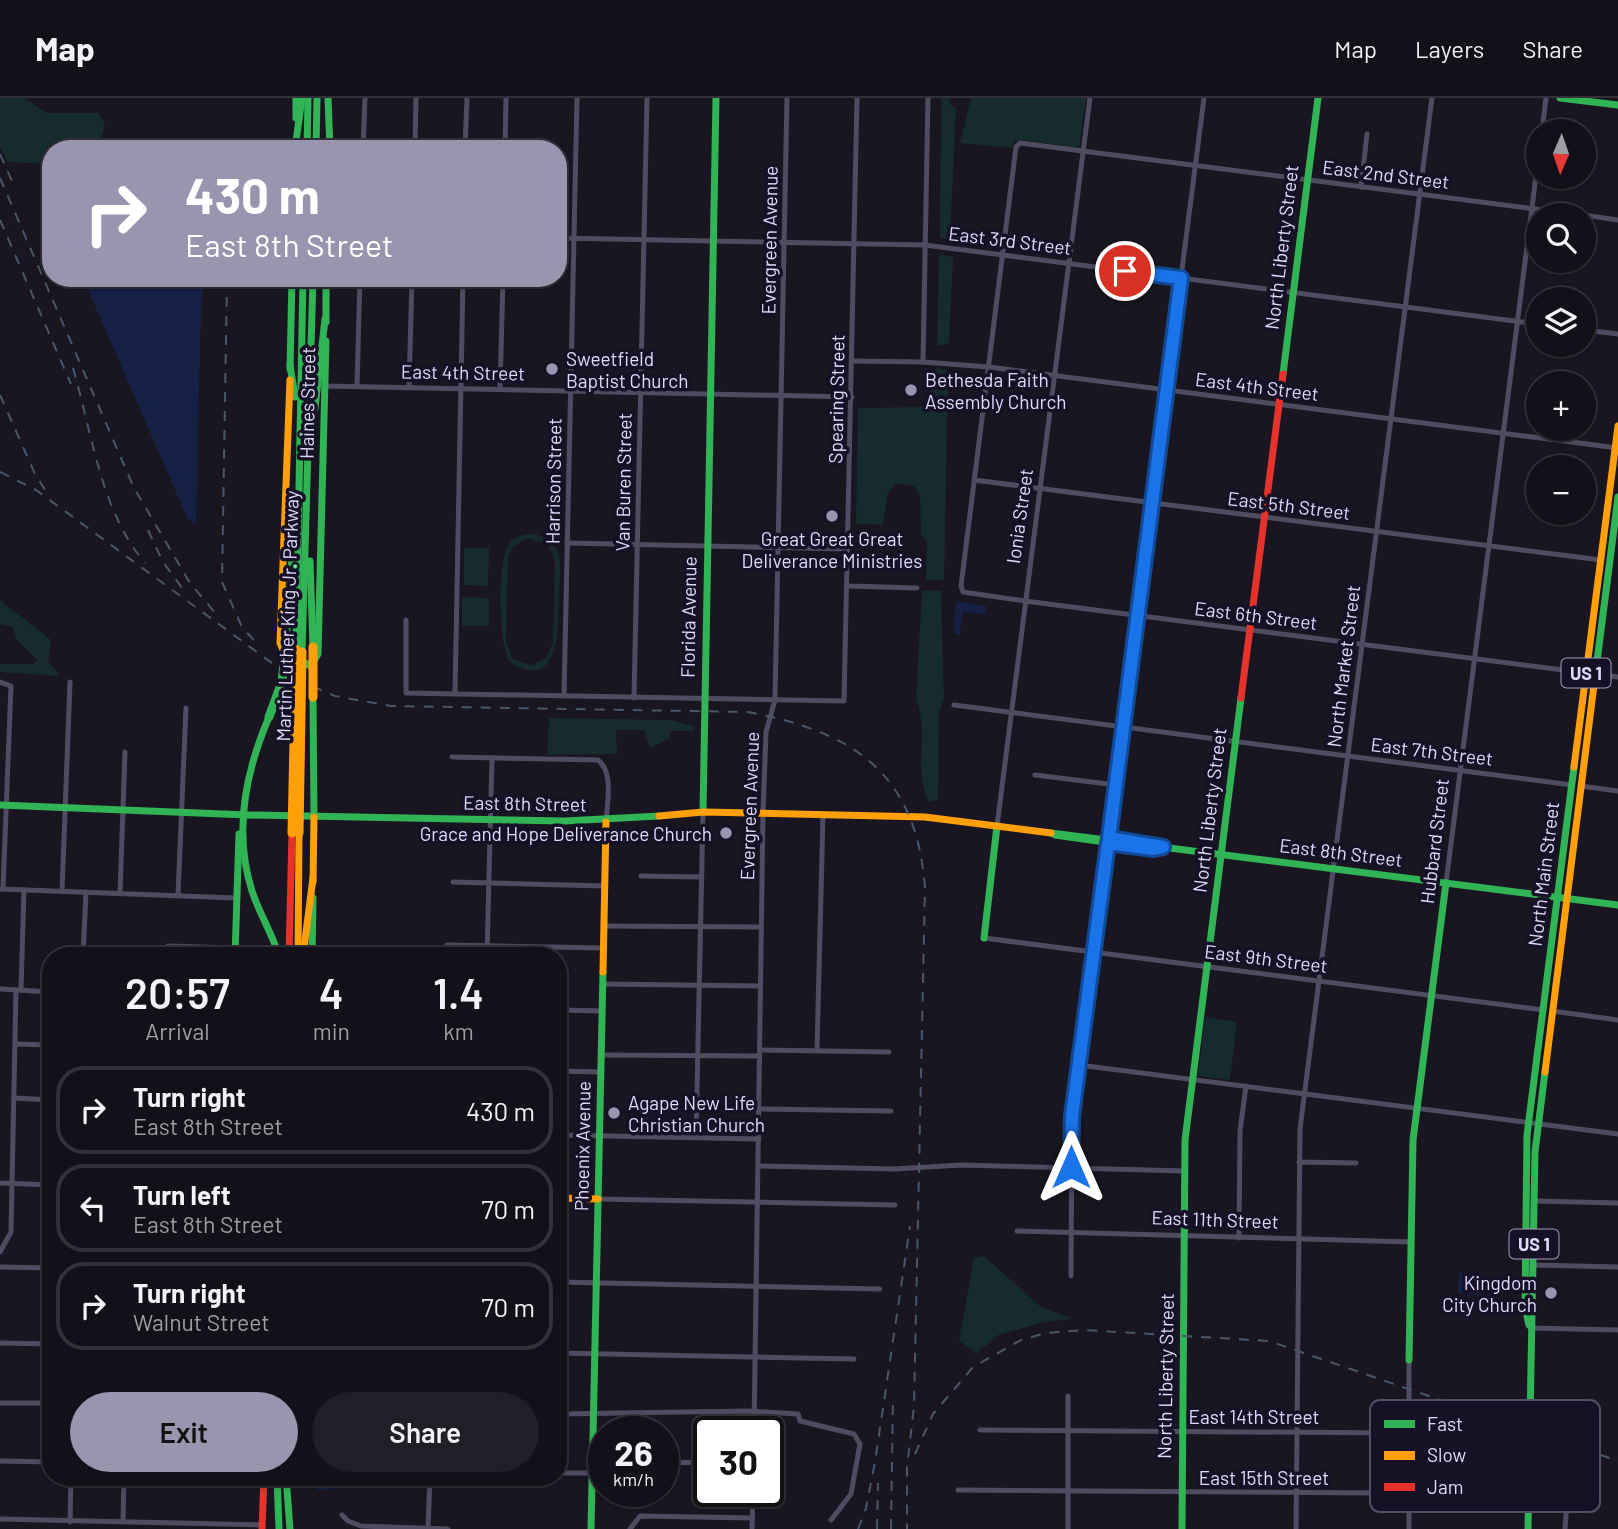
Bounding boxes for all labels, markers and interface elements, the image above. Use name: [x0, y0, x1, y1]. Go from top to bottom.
text: Map: [35, 28, 95, 68]
text: Map: [1334, 34, 1377, 63]
text: Layers: [1415, 34, 1484, 63]
text: Share: [1522, 34, 1583, 63]
north arrow: [1526, 119, 1596, 189]
map controls: [1526, 119, 1596, 525]
street label: East 2nd Street: [1321, 155, 1451, 193]
street label: North Liberty Street: [1259, 163, 1303, 331]
text: 430 m: [185, 165, 320, 224]
street label: Evergreen Avenue: [756, 165, 782, 315]
icon: right: [70, 168, 161, 259]
button: search: [1526, 203, 1596, 273]
street label: East 3rd Street: [947, 221, 1073, 259]
text: East 8th Street: [185, 225, 393, 263]
pin: [1095, 241, 1155, 301]
icon: arrive: [1106, 252, 1144, 290]
button: layers: [1526, 287, 1596, 357]
street label: Spearing Street: [823, 334, 849, 464]
street label: Haines Street: [295, 347, 319, 459]
place label: Sweetfield Baptist Church: [566, 347, 689, 392]
street label: East 4th Street: [401, 359, 525, 385]
marker: Sweetfield Baptist Church: [544, 361, 560, 377]
street label: East 4th Street: [1194, 367, 1320, 405]
place label: Bethesda Faith Assembly Church: [925, 368, 1067, 413]
button: +: [1526, 371, 1596, 441]
marker: Bethesda Faith Assembly Church: [903, 382, 919, 398]
street label: Van Buren Street: [610, 412, 636, 552]
street label: Harrison Street: [540, 418, 566, 544]
button: −: [1526, 455, 1596, 525]
street label: Ionia Street: [1001, 467, 1037, 565]
street label: East 5th Street: [1226, 486, 1352, 524]
street label: Martin Luther King Jr. Parkway: [271, 490, 303, 742]
marker: Great Great Great Deliverance Ministries: [824, 508, 840, 524]
place label: Great Great Great Deliverance Ministries: [742, 527, 922, 572]
street label: Florida Avenue: [675, 556, 701, 678]
street label: North Market Street: [1322, 584, 1364, 748]
street label: East 6th Street: [1193, 596, 1319, 634]
road number: US 1: [1562, 658, 1610, 688]
street label: North Liberty Street: [1187, 726, 1231, 894]
street label: Evergreen Avenue: [735, 731, 763, 881]
street label: East 7th Street: [1370, 732, 1494, 770]
street label: Hubbard Street: [1415, 777, 1453, 905]
street label: East 8th Street: [463, 790, 587, 816]
street label: North Main Street: [1523, 800, 1563, 948]
place label: Grace and Hope Deliverance Church: [420, 822, 712, 845]
marker: Grace and Hope Deliverance Church: [718, 825, 734, 841]
street label: East 8th Street: [1278, 833, 1404, 871]
street label: East 9th Street: [1203, 939, 1329, 977]
text: 20:57: [125, 967, 230, 1017]
text: 4: [319, 967, 344, 1017]
text: 1.4: [433, 967, 484, 1017]
text: Arrival: [145, 1017, 210, 1045]
text: min: [313, 1017, 350, 1045]
text: km: [443, 1017, 474, 1045]
text: Turn right: [133, 1081, 246, 1112]
street label: Phoenix Avenue: [569, 1081, 595, 1211]
icon: right: [74, 1091, 112, 1129]
place label: Agape New Life Christian Church: [628, 1091, 765, 1136]
text: 430 m: [466, 1095, 535, 1126]
marker: Agape New Life Christian Church: [606, 1105, 622, 1121]
text: East 8th Street: [133, 1112, 283, 1140]
position arrow: [1034, 1130, 1108, 1204]
text: Turn left: [133, 1179, 231, 1210]
icon: left: [74, 1189, 112, 1227]
text: 70 m: [481, 1193, 535, 1224]
street label: East 11th Street: [1151, 1205, 1279, 1233]
text: East 8th Street: [133, 1210, 283, 1238]
road number: US 1: [1510, 1230, 1558, 1259]
place label: Kingdom City Church: [1442, 1271, 1537, 1316]
text: Turn right: [133, 1277, 246, 1308]
marker: Kingdom City Church: [1543, 1285, 1559, 1301]
icon: right: [74, 1287, 112, 1325]
text: 70 m: [481, 1291, 535, 1322]
street label: North Liberty Street: [1152, 1293, 1178, 1459]
text: Walnut Street: [133, 1308, 270, 1336]
button: Exit: [70, 1392, 298, 1472]
button: Share: [312, 1392, 539, 1472]
legend: [1370, 1400, 1600, 1512]
street label: East 14th Street: [1189, 1405, 1320, 1428]
text: Fast: [1427, 1412, 1463, 1435]
speed limit sign: 30: [693, 1416, 784, 1507]
text: 26: [614, 1431, 653, 1473]
text: Slow: [1427, 1443, 1466, 1466]
street label: East 15th Street: [1199, 1466, 1329, 1489]
text: km/h: [613, 1468, 654, 1490]
text: Jam: [1427, 1475, 1463, 1498]

